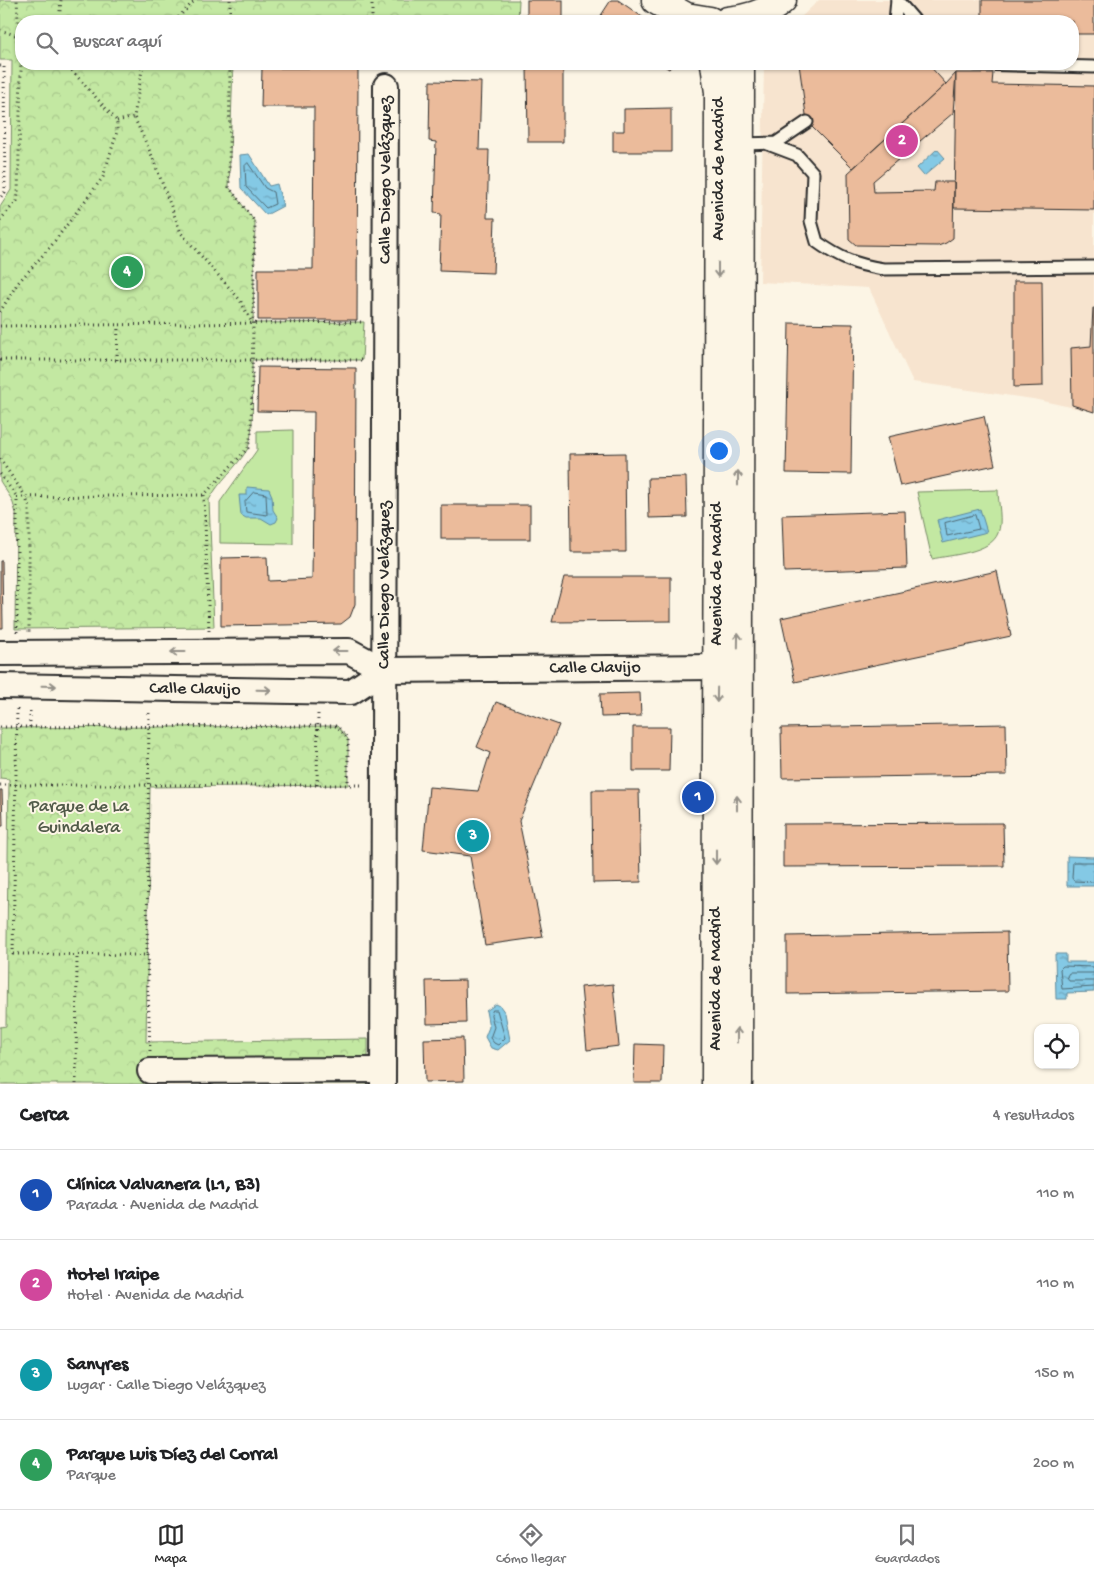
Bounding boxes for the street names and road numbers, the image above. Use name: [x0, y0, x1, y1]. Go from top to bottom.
street label: Calle Diego Velázquez: [375, 95, 396, 264]
street label: Avenida de Madrid: [709, 96, 730, 241]
street label: Calle Diego Velázquez: [374, 500, 395, 669]
street label: Avenida de Madrid: [707, 501, 728, 646]
street label: Calle Clavijo: [549, 657, 641, 679]
street label: Calle Clavijo: [149, 678, 241, 701]
street label: Avenida de Madrid: [706, 906, 727, 1051]

